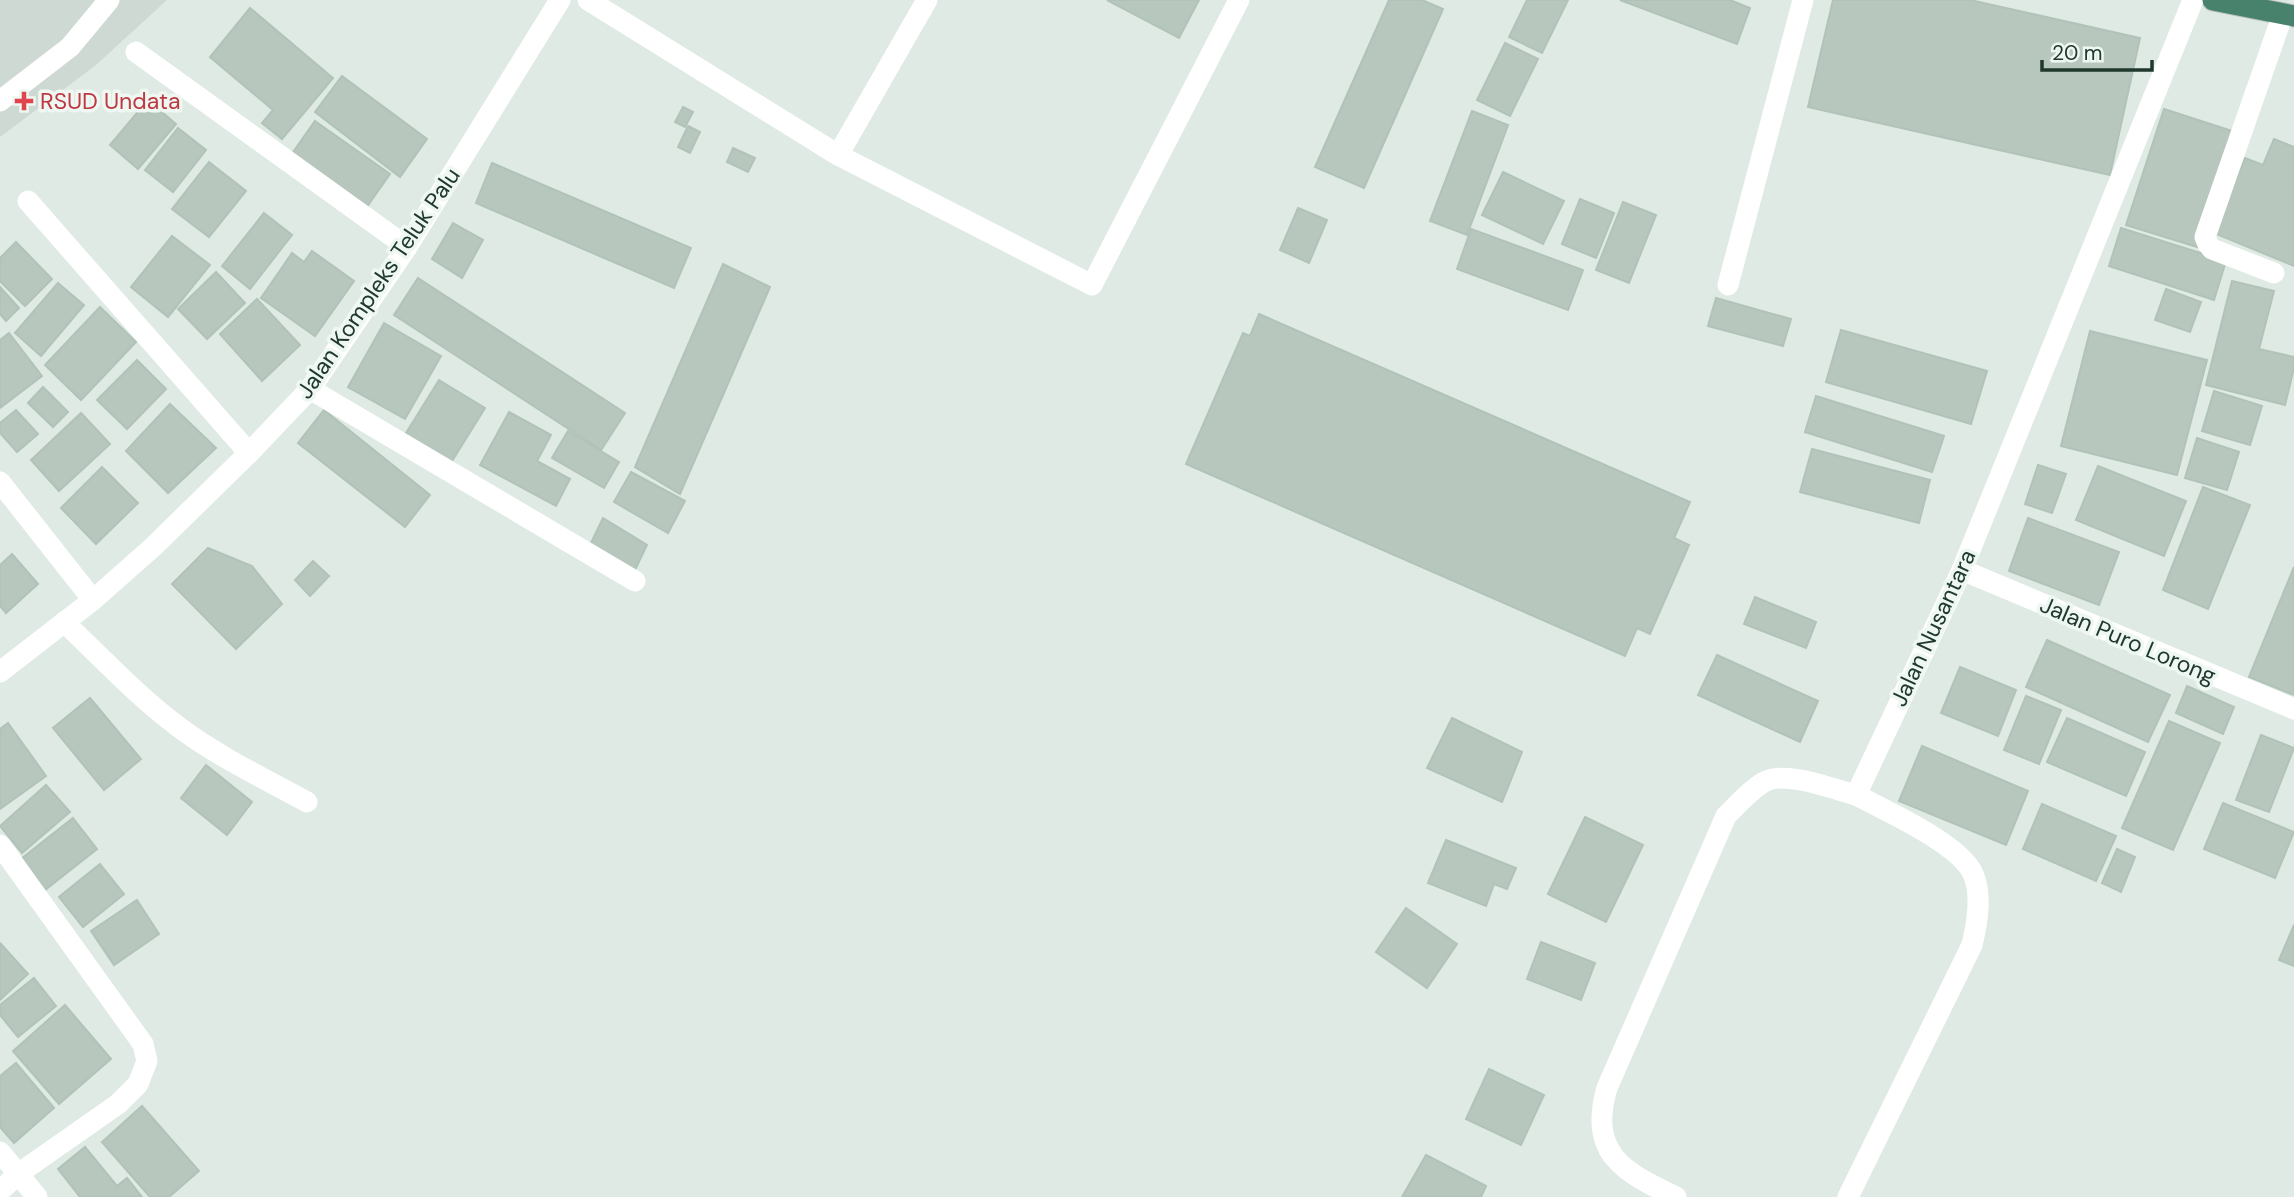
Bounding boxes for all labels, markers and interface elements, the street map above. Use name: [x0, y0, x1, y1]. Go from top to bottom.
scale bar: [2042, 28, 2152, 72]
text: 20 m: [2052, 39, 2103, 67]
place label: RSUD Undata: [40, 86, 180, 116]
marker: RSUD Undata: [14, 91, 34, 111]
street label: Jalan Kompleks Teluk Palu: [289, 162, 467, 404]
street label: Jalan Nusantara: [1884, 545, 1982, 711]
street label: Jalan Puro Lorong: [2035, 589, 2221, 691]

